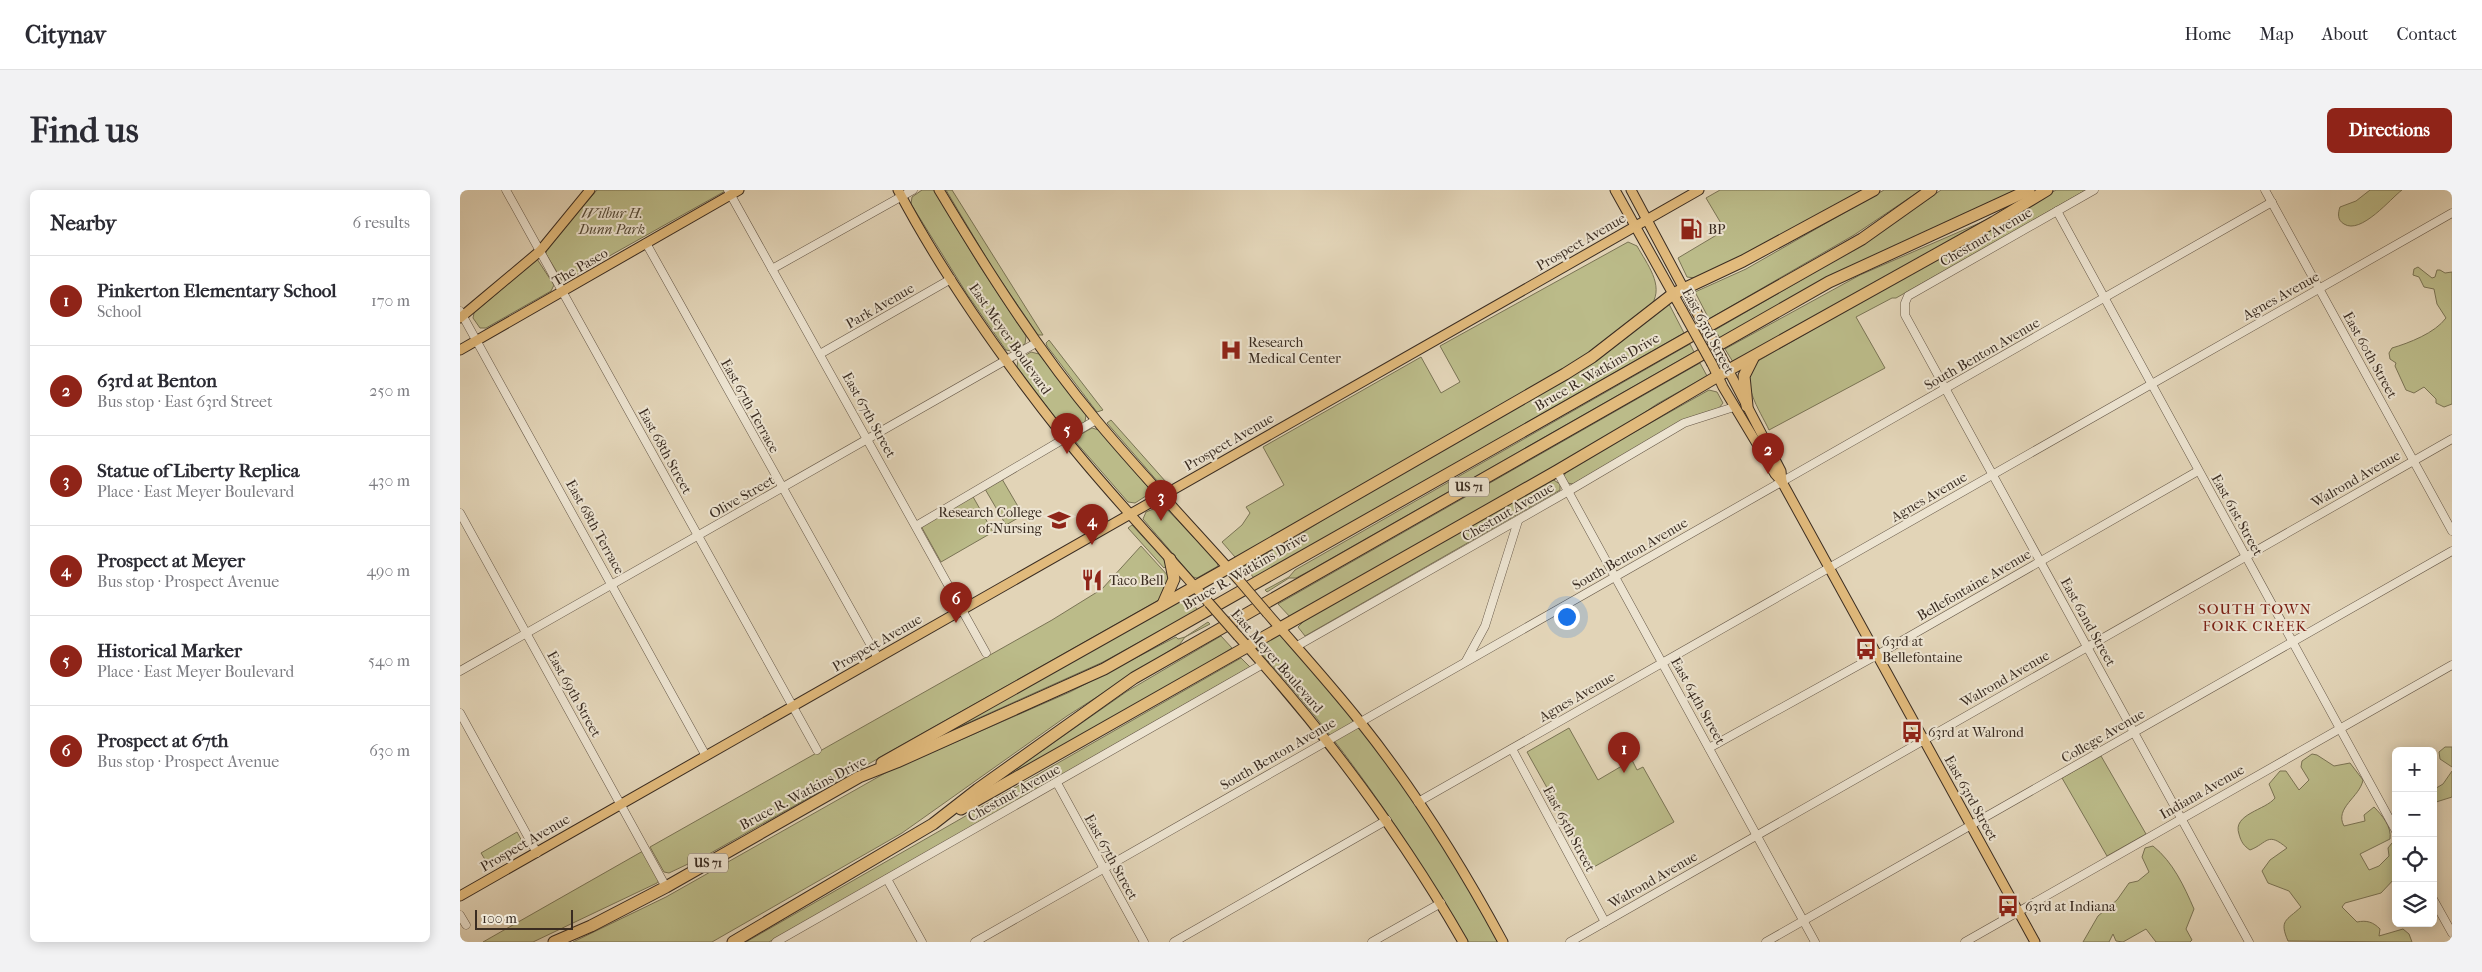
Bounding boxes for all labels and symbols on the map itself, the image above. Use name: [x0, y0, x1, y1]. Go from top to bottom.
street label: Chestnut Avenue: [1937, 204, 2035, 270]
park label: Wilbur H. Dunn Park: [578, 205, 645, 238]
street label: Prospect Avenue: [1533, 209, 1629, 274]
fuel station icon: BP: [1678, 216, 1704, 242]
place label: BP: [1708, 221, 1726, 238]
street label: The Paseo: [549, 244, 611, 290]
street label: Agnes Avenue: [2239, 268, 2322, 325]
street label: Park Avenue: [843, 280, 917, 332]
street label: East Meyer Boulevard: [965, 280, 1055, 398]
street label: East 63rd Street: [1678, 285, 1738, 377]
street label: East 60th Street: [2339, 309, 2401, 401]
street label: South Benton Avenue: [1921, 314, 2043, 394]
street label: Bruce R. Watkins Drive: [1532, 329, 1663, 415]
place label: Research Medical Center: [1248, 334, 1341, 367]
hospital icon: Research Medical Center: [1218, 337, 1244, 363]
street label: East 67th Terrace: [717, 356, 783, 456]
street label: East 67th Street: [838, 369, 900, 461]
street label: East 68th Street: [634, 405, 696, 497]
street label: Prospect Avenue: [1181, 409, 1277, 474]
pin: 5: [1051, 413, 1083, 454]
pin: 2: [1752, 433, 1784, 474]
street label: Walrond Avenue: [2308, 447, 2404, 512]
street label: Agnes Avenue: [1887, 468, 1970, 526]
street label: East 61st Street: [2208, 471, 2266, 559]
street label: Olive Street: [706, 472, 778, 522]
street label: East 68th Terrace: [562, 477, 628, 577]
road number: US 71: [1449, 478, 1489, 496]
street label: Chestnut Avenue: [1459, 479, 1557, 545]
pin: 3: [1145, 480, 1177, 521]
place label: Research College of Nursing: [938, 504, 1043, 537]
pin: 4: [1076, 504, 1108, 545]
school or university icon: Research College of Nursing: [1046, 507, 1072, 533]
street label: South Benton Avenue: [1569, 514, 1691, 594]
street label: Bruce R. Watkins Drive: [1180, 528, 1311, 614]
street label: Bellefontaine Avenue: [1914, 545, 2034, 625]
restaurant icon: Taco Bell: [1079, 567, 1105, 593]
place label: Taco Bell: [1109, 572, 1164, 589]
street label: East 62nd Street: [2057, 575, 2119, 669]
pin: 6: [940, 582, 972, 623]
district label: SOUTH TOWN FORK CREEK: [2198, 600, 2312, 635]
your location: [1554, 604, 1580, 630]
street label: East Meyer Boulevard: [1227, 606, 1327, 717]
street label: Prospect Avenue: [829, 610, 925, 675]
place label: 63rd at Bellefontaine: [1882, 633, 1963, 666]
bus stop icon: 63rd at Bellefontaine: [1853, 636, 1879, 662]
street label: Walrond Avenue: [1957, 647, 2053, 712]
street label: East 69th Street: [543, 648, 605, 740]
street label: East 64th Street: [1667, 655, 1729, 747]
street label: Agnes Avenue: [1535, 668, 1618, 726]
street label: College Avenue: [2058, 705, 2148, 767]
street label: South Benton Avenue: [1217, 714, 1339, 794]
bus stop icon: 63rd at Walrond: [1899, 719, 1925, 745]
place label: 63rd at Walrond: [1928, 724, 2024, 741]
pin: 1: [1608, 732, 1640, 773]
street label: Bruce R. Watkins Drive: [737, 752, 869, 834]
street label: East 63rd Street: [1941, 752, 2001, 844]
street label: Chestnut Avenue: [965, 760, 1063, 825]
street label: Indiana Avenue: [2157, 761, 2247, 823]
street label: East 65th Street: [1539, 783, 1599, 875]
street label: Prospect Avenue: [477, 810, 573, 875]
street label: East 67th Street: [1080, 811, 1142, 903]
street label: Walrond Avenue: [1605, 848, 1701, 913]
road number: US 71: [688, 854, 728, 872]
bus stop icon: 63rd at Indiana: [1995, 893, 2021, 919]
place label: 63rd at Indiana: [2025, 898, 2116, 915]
scale bar: [475, 907, 572, 930]

